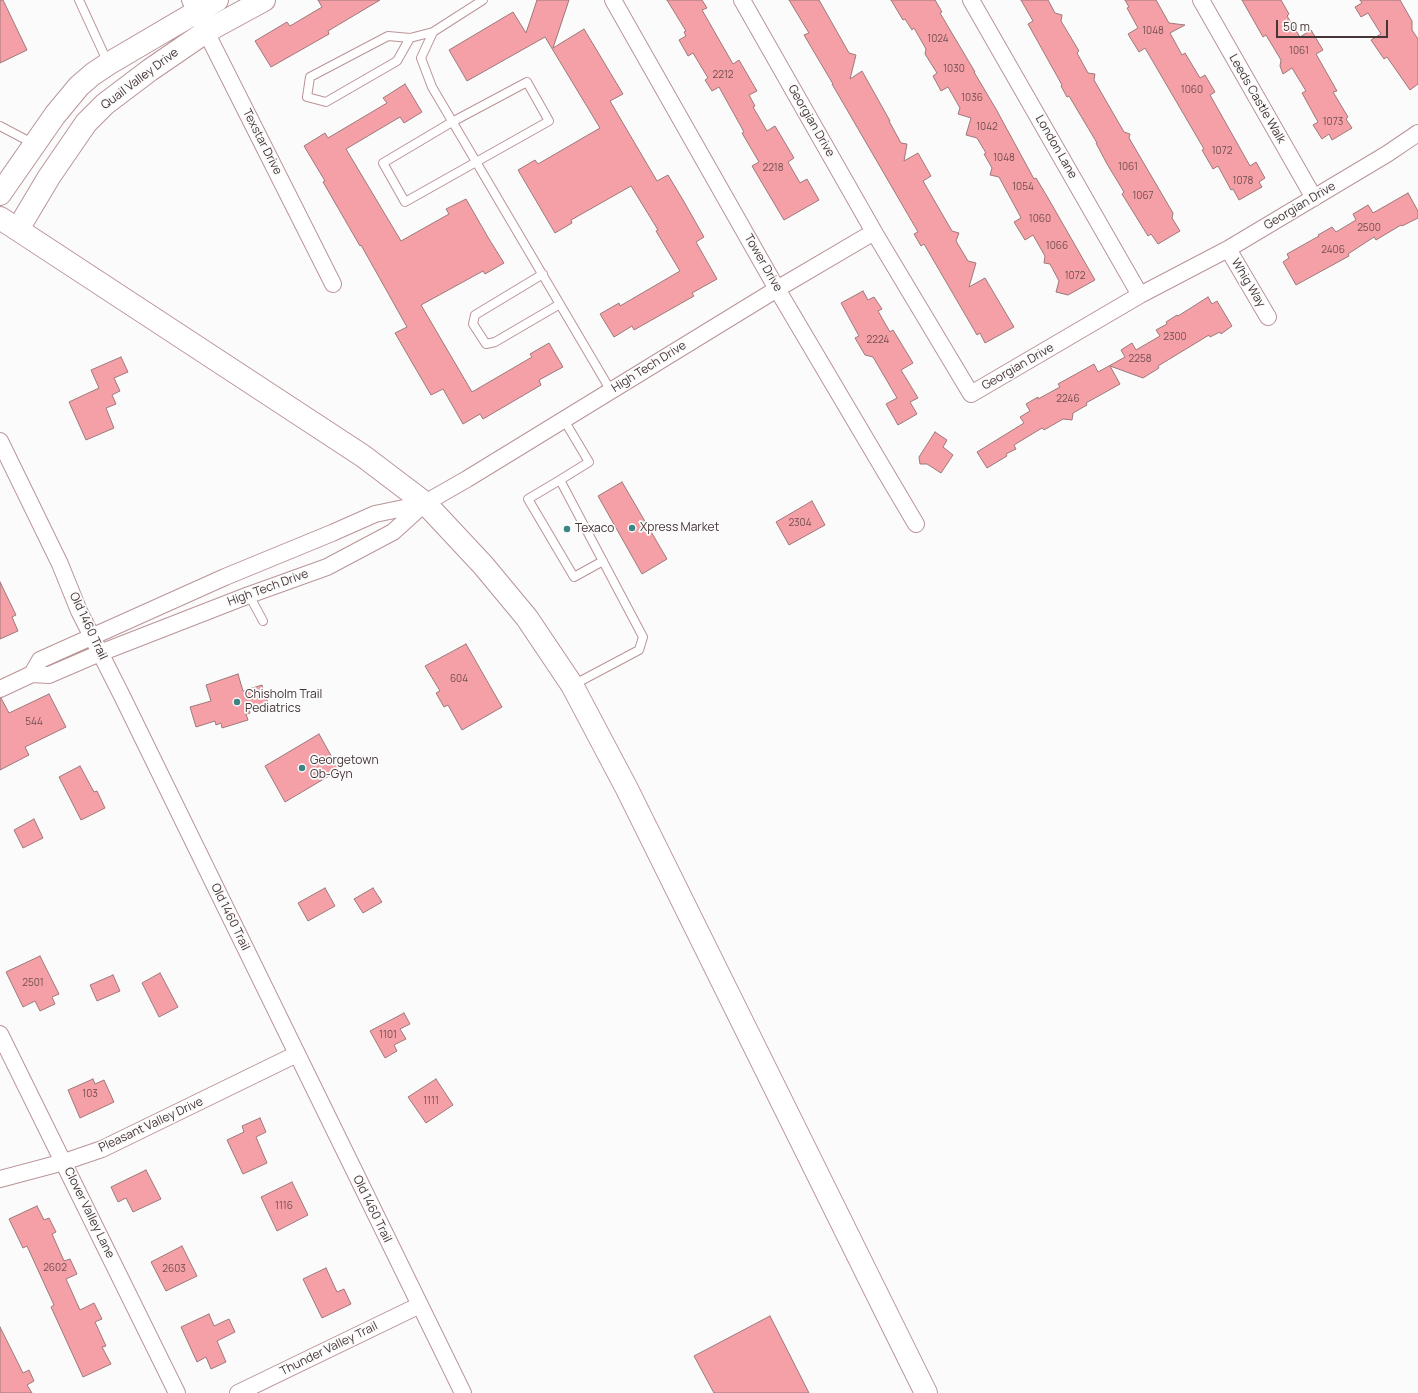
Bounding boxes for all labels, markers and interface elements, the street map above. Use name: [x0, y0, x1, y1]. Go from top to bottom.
scale bar: [1278, 12, 1390, 38]
text: 50 m: [1283, 18, 1310, 35]
house number: 1048: [1142, 25, 1164, 37]
house number: 1024: [927, 33, 949, 45]
street label: Quail Valley Drive: [98, 45, 182, 113]
house number: 1061: [1289, 45, 1309, 57]
street label: Leeds Castle Walk: [1226, 52, 1288, 146]
house number: 1030: [943, 63, 965, 75]
house number: 2212: [713, 69, 733, 81]
street label: Georgian Drive: [785, 82, 837, 160]
house number: 1060: [1181, 84, 1203, 96]
house number: 1036: [961, 92, 983, 104]
street label: Texstar Drive: [239, 107, 285, 177]
street label: London Lane: [1032, 113, 1080, 181]
house number: 1073: [1323, 116, 1343, 128]
house number: 1042: [976, 121, 998, 133]
house number: 1072: [1212, 145, 1232, 157]
house number: 1048: [993, 152, 1015, 164]
house number: 1061: [1118, 161, 1138, 173]
house number: 2218: [762, 162, 784, 174]
house number: 1078: [1233, 175, 1253, 187]
street label: Georgian Drive: [1262, 179, 1338, 233]
house number: 1054: [1012, 181, 1034, 193]
house number: 1067: [1132, 190, 1154, 202]
house number: 1060: [1029, 213, 1051, 225]
house number: 2500: [1357, 222, 1381, 234]
street label: Tower Drive: [741, 232, 785, 294]
house number: 1066: [1046, 240, 1068, 252]
house number: 2406: [1321, 244, 1345, 256]
street label: Whig Way: [1228, 256, 1268, 310]
house number: 1072: [1065, 270, 1085, 282]
house number: 2300: [1163, 331, 1187, 343]
house number: 2224: [867, 334, 889, 346]
street label: High Tech Drive: [609, 338, 689, 396]
street label: Georgian Drive: [979, 341, 1057, 393]
house number: 2258: [1129, 353, 1151, 365]
house number: 2246: [1056, 393, 1080, 405]
house number: 2304: [788, 517, 812, 529]
place label: Xpress Market: [640, 521, 719, 535]
place label: Texaco: [575, 522, 614, 536]
marker: Xpress Market: [627, 523, 637, 533]
marker: Texaco: [562, 524, 572, 534]
street label: High Tech Drive: [226, 567, 310, 609]
street label: Old 1460 Trail: [66, 590, 110, 662]
house number: 604: [450, 673, 468, 685]
place label: Chisholm Trail Pediatrics: [245, 688, 322, 716]
marker: Chisholm Trail Pediatrics: [232, 697, 242, 707]
house number: 544: [25, 716, 43, 728]
place label: Georgetown Ob-Gyn: [310, 754, 379, 782]
marker: Georgetown Ob-Gyn: [297, 763, 307, 773]
street label: Old 1460 Trail: [208, 881, 252, 953]
house number: 2501: [22, 977, 44, 989]
house number: 1101: [379, 1029, 397, 1041]
house number: 103: [82, 1088, 98, 1100]
street label: Pleasant Valley Drive: [96, 1094, 206, 1156]
house number: 1111: [423, 1095, 439, 1107]
street label: Clover Valley Lane: [61, 1165, 117, 1261]
street label: Old 1460 Trail: [350, 1173, 394, 1245]
house number: 1116: [275, 1200, 293, 1212]
house number: 2602: [43, 1262, 67, 1274]
house number: 2603: [162, 1263, 186, 1275]
street label: Thunder Valley Trail: [278, 1319, 380, 1379]

